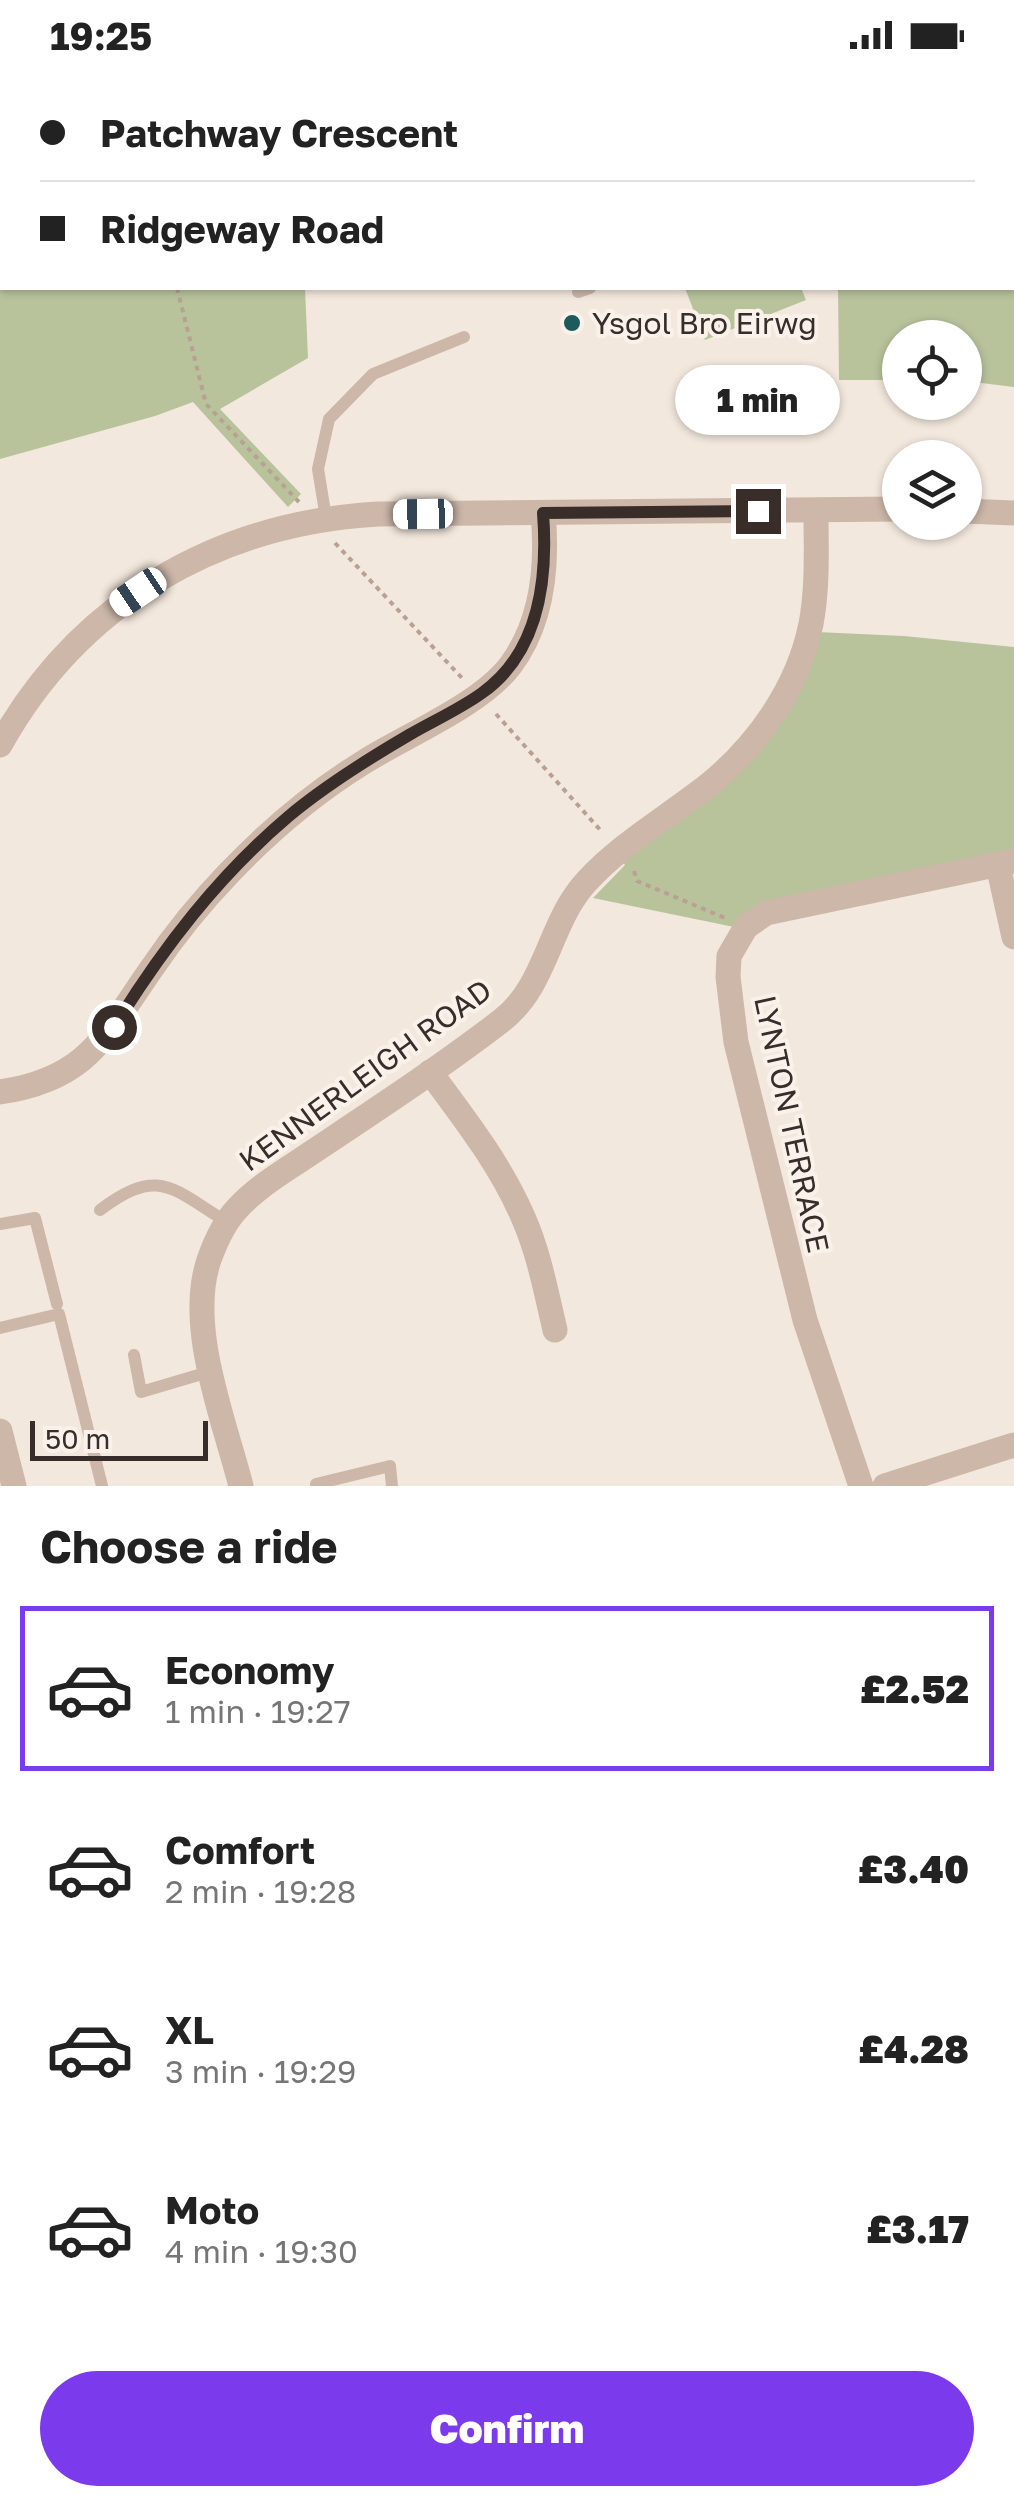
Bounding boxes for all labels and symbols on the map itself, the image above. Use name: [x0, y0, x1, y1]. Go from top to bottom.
place label: Ysgol Bro Eirwg: [592, 305, 817, 341]
marker: Ysgol Bro Eirwg: [561, 312, 583, 334]
callout: 1 min: [676, 366, 840, 436]
route end: [736, 489, 781, 534]
car: [393, 498, 453, 530]
car: [105, 563, 171, 621]
street label: KENNERLEIGH ROAD: [232, 971, 498, 1179]
street label: LYNTON TERRACE: [747, 992, 837, 1256]
route start: [92, 1005, 137, 1050]
scale bar: [30, 1416, 208, 1460]

